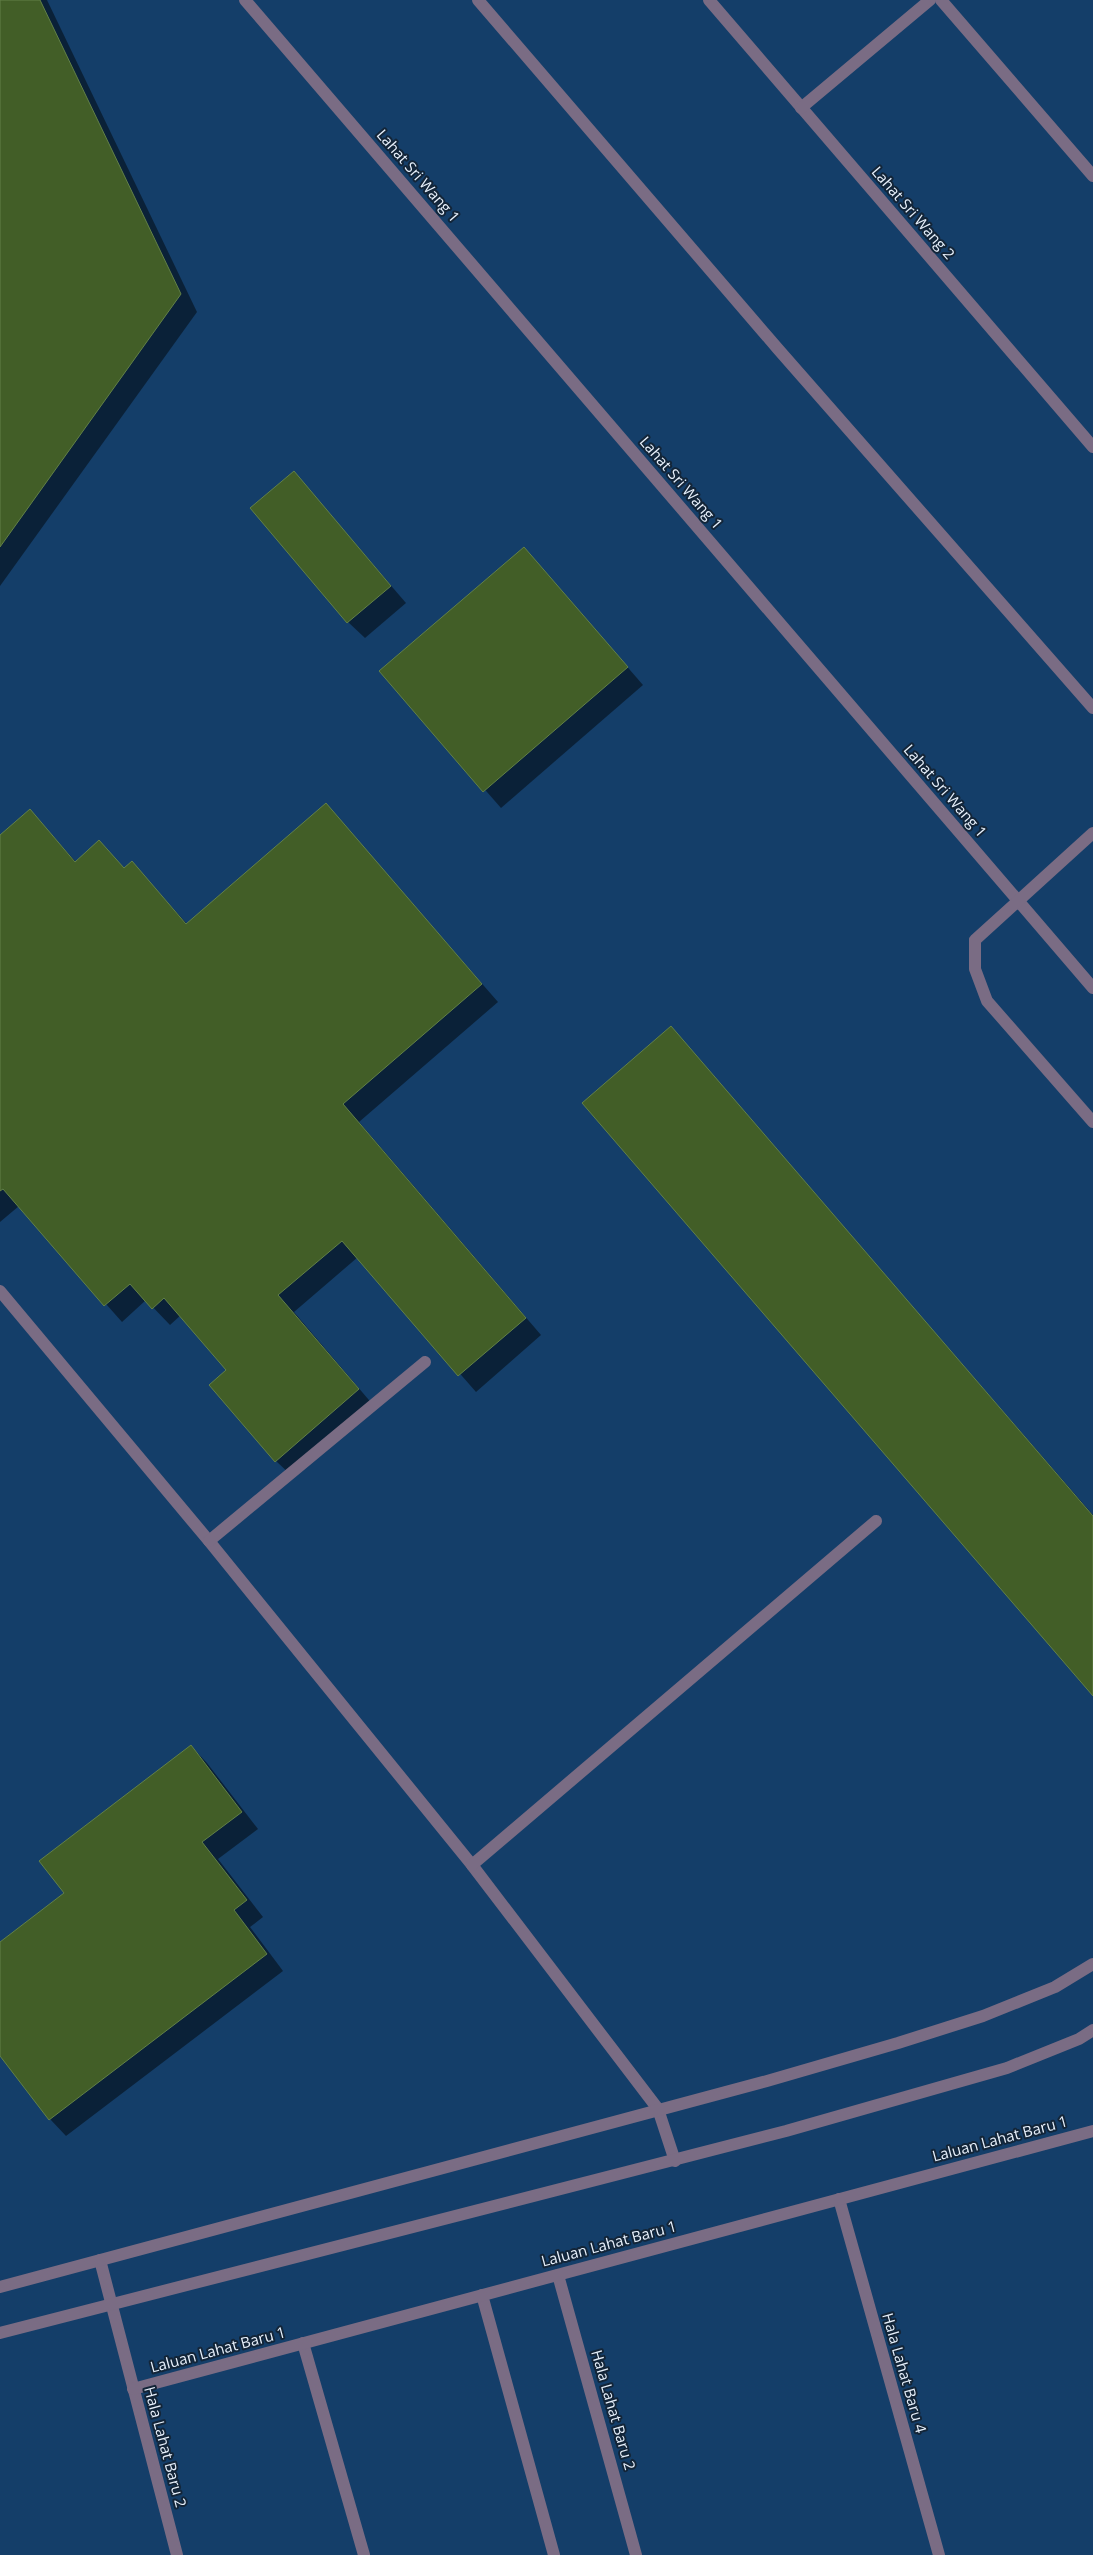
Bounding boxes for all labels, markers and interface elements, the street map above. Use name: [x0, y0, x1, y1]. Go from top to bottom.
street label: Lahat Sri Wang 1: [373, 125, 465, 226]
street label: Lahat Sri Wang 2: [868, 162, 960, 263]
street label: Lahat Sri Wang 1: [636, 432, 728, 533]
street label: Lahat Sri Wang 1: [900, 740, 992, 841]
street label: Laluan Lahat Baru 1: [930, 2110, 1070, 2166]
street label: Laluan Lahat Baru 1: [539, 2215, 679, 2271]
street label: Hala Lahat Baru 4: [878, 2310, 932, 2436]
street label: Laluan Lahat Baru 1: [148, 2321, 288, 2377]
street label: Hala Lahat Baru 2: [587, 2347, 641, 2472]
street label: Hala Lahat Baru 2: [140, 2384, 192, 2509]

